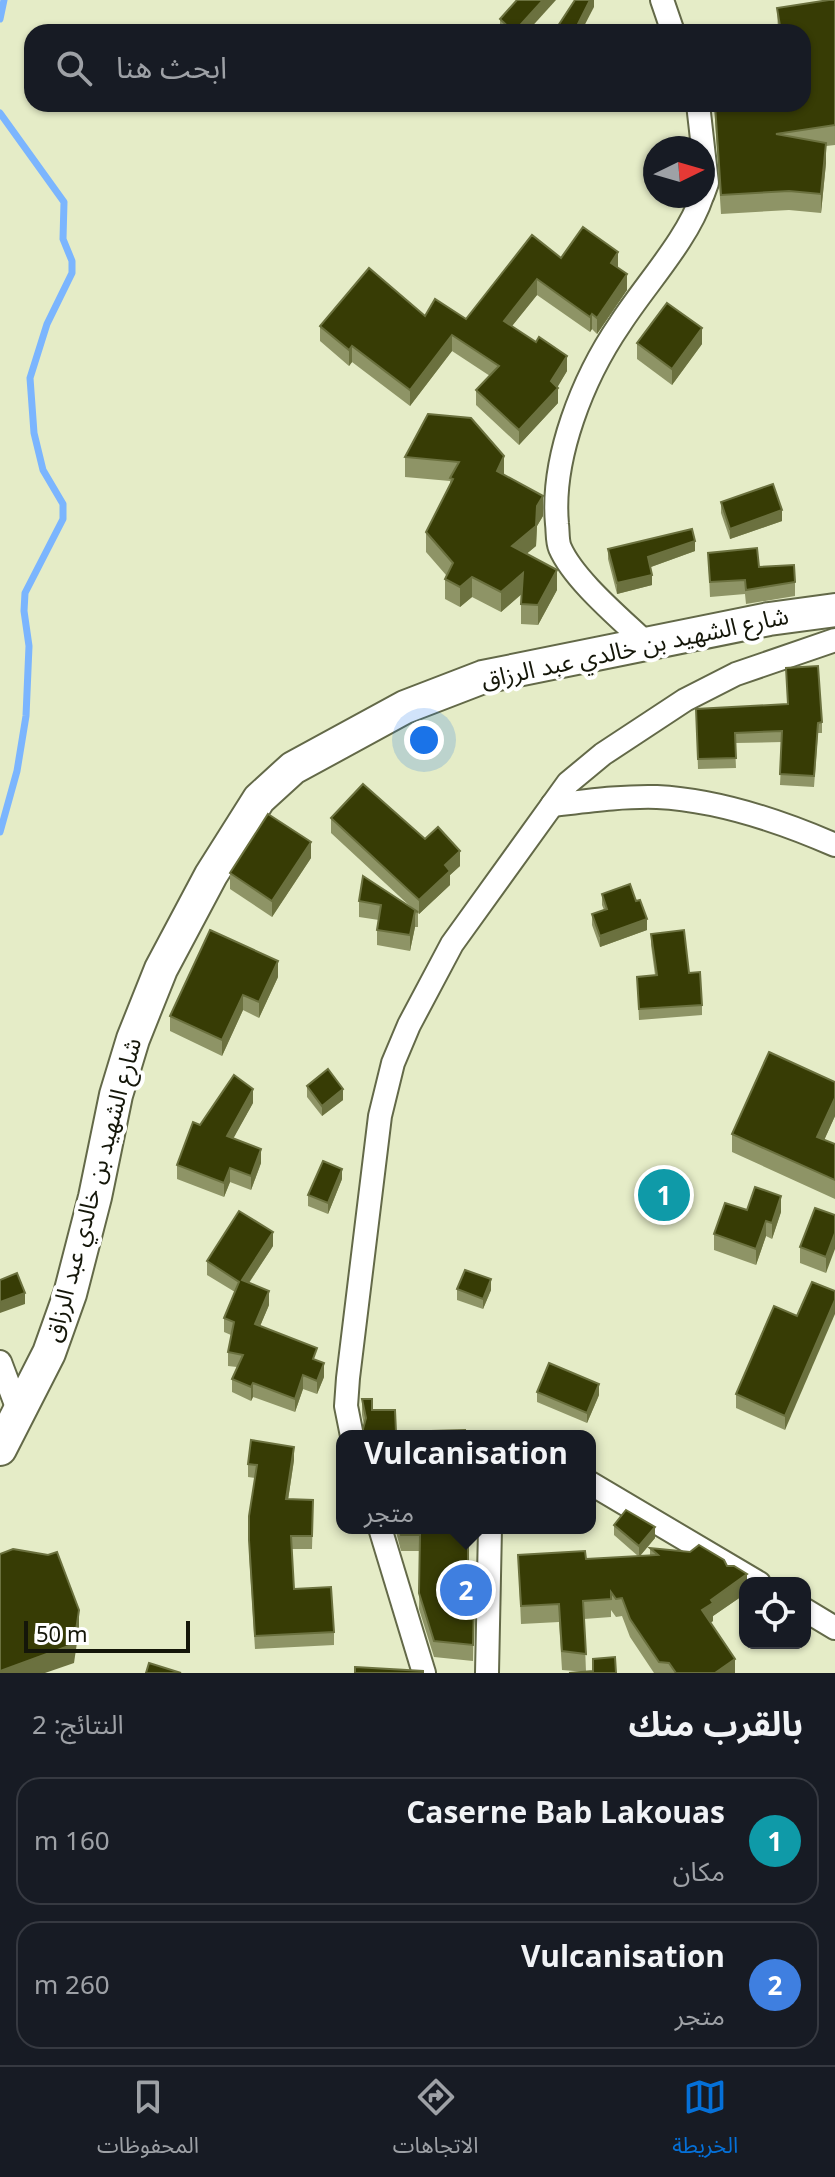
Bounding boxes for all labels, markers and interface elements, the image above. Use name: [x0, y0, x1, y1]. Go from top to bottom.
search box: [24, 24, 811, 112]
text: ابحث هنا: [116, 37, 227, 100]
icon: search: [52, 46, 96, 90]
north arrow: [643, 136, 715, 208]
street label: شارع الشهيد بن خالدي عبد الرزاق: [476, 591, 794, 706]
your location: [404, 720, 444, 760]
street label: شارع الشهيد بن خالدي عبد الرزاق: [28, 1032, 159, 1348]
pin: 1: [638, 1165, 690, 1225]
text: Vulcanisation: [364, 1423, 568, 1486]
popup: [336, 1430, 596, 1534]
text: متجر: [364, 1486, 414, 1541]
pin: 2: [440, 1560, 492, 1620]
map controls: [739, 1577, 811, 1649]
button: locate: [739, 1577, 811, 1649]
text: 50 m: [36, 1612, 87, 1658]
scale bar: [24, 1617, 190, 1653]
text: بالقرب منك: [628, 1689, 803, 1761]
text: النتائج: 2: [32, 1698, 124, 1753]
text: Caserne Bab Lakouas: [406, 1782, 725, 1845]
text: 160 m: [34, 1814, 110, 1869]
text: 1: [768, 1815, 782, 1870]
text: مكان: [673, 1845, 725, 1900]
text: Vulcanisation: [521, 1926, 725, 1989]
text: 260 m: [34, 1958, 110, 2013]
text: 2: [768, 1959, 782, 2014]
text: متجر: [675, 1989, 725, 2044]
tab: المحفوظات: [97, 2075, 199, 2169]
tab: الاتجاهات: [393, 2075, 479, 2169]
tab: الخريطة: [672, 2075, 738, 2169]

